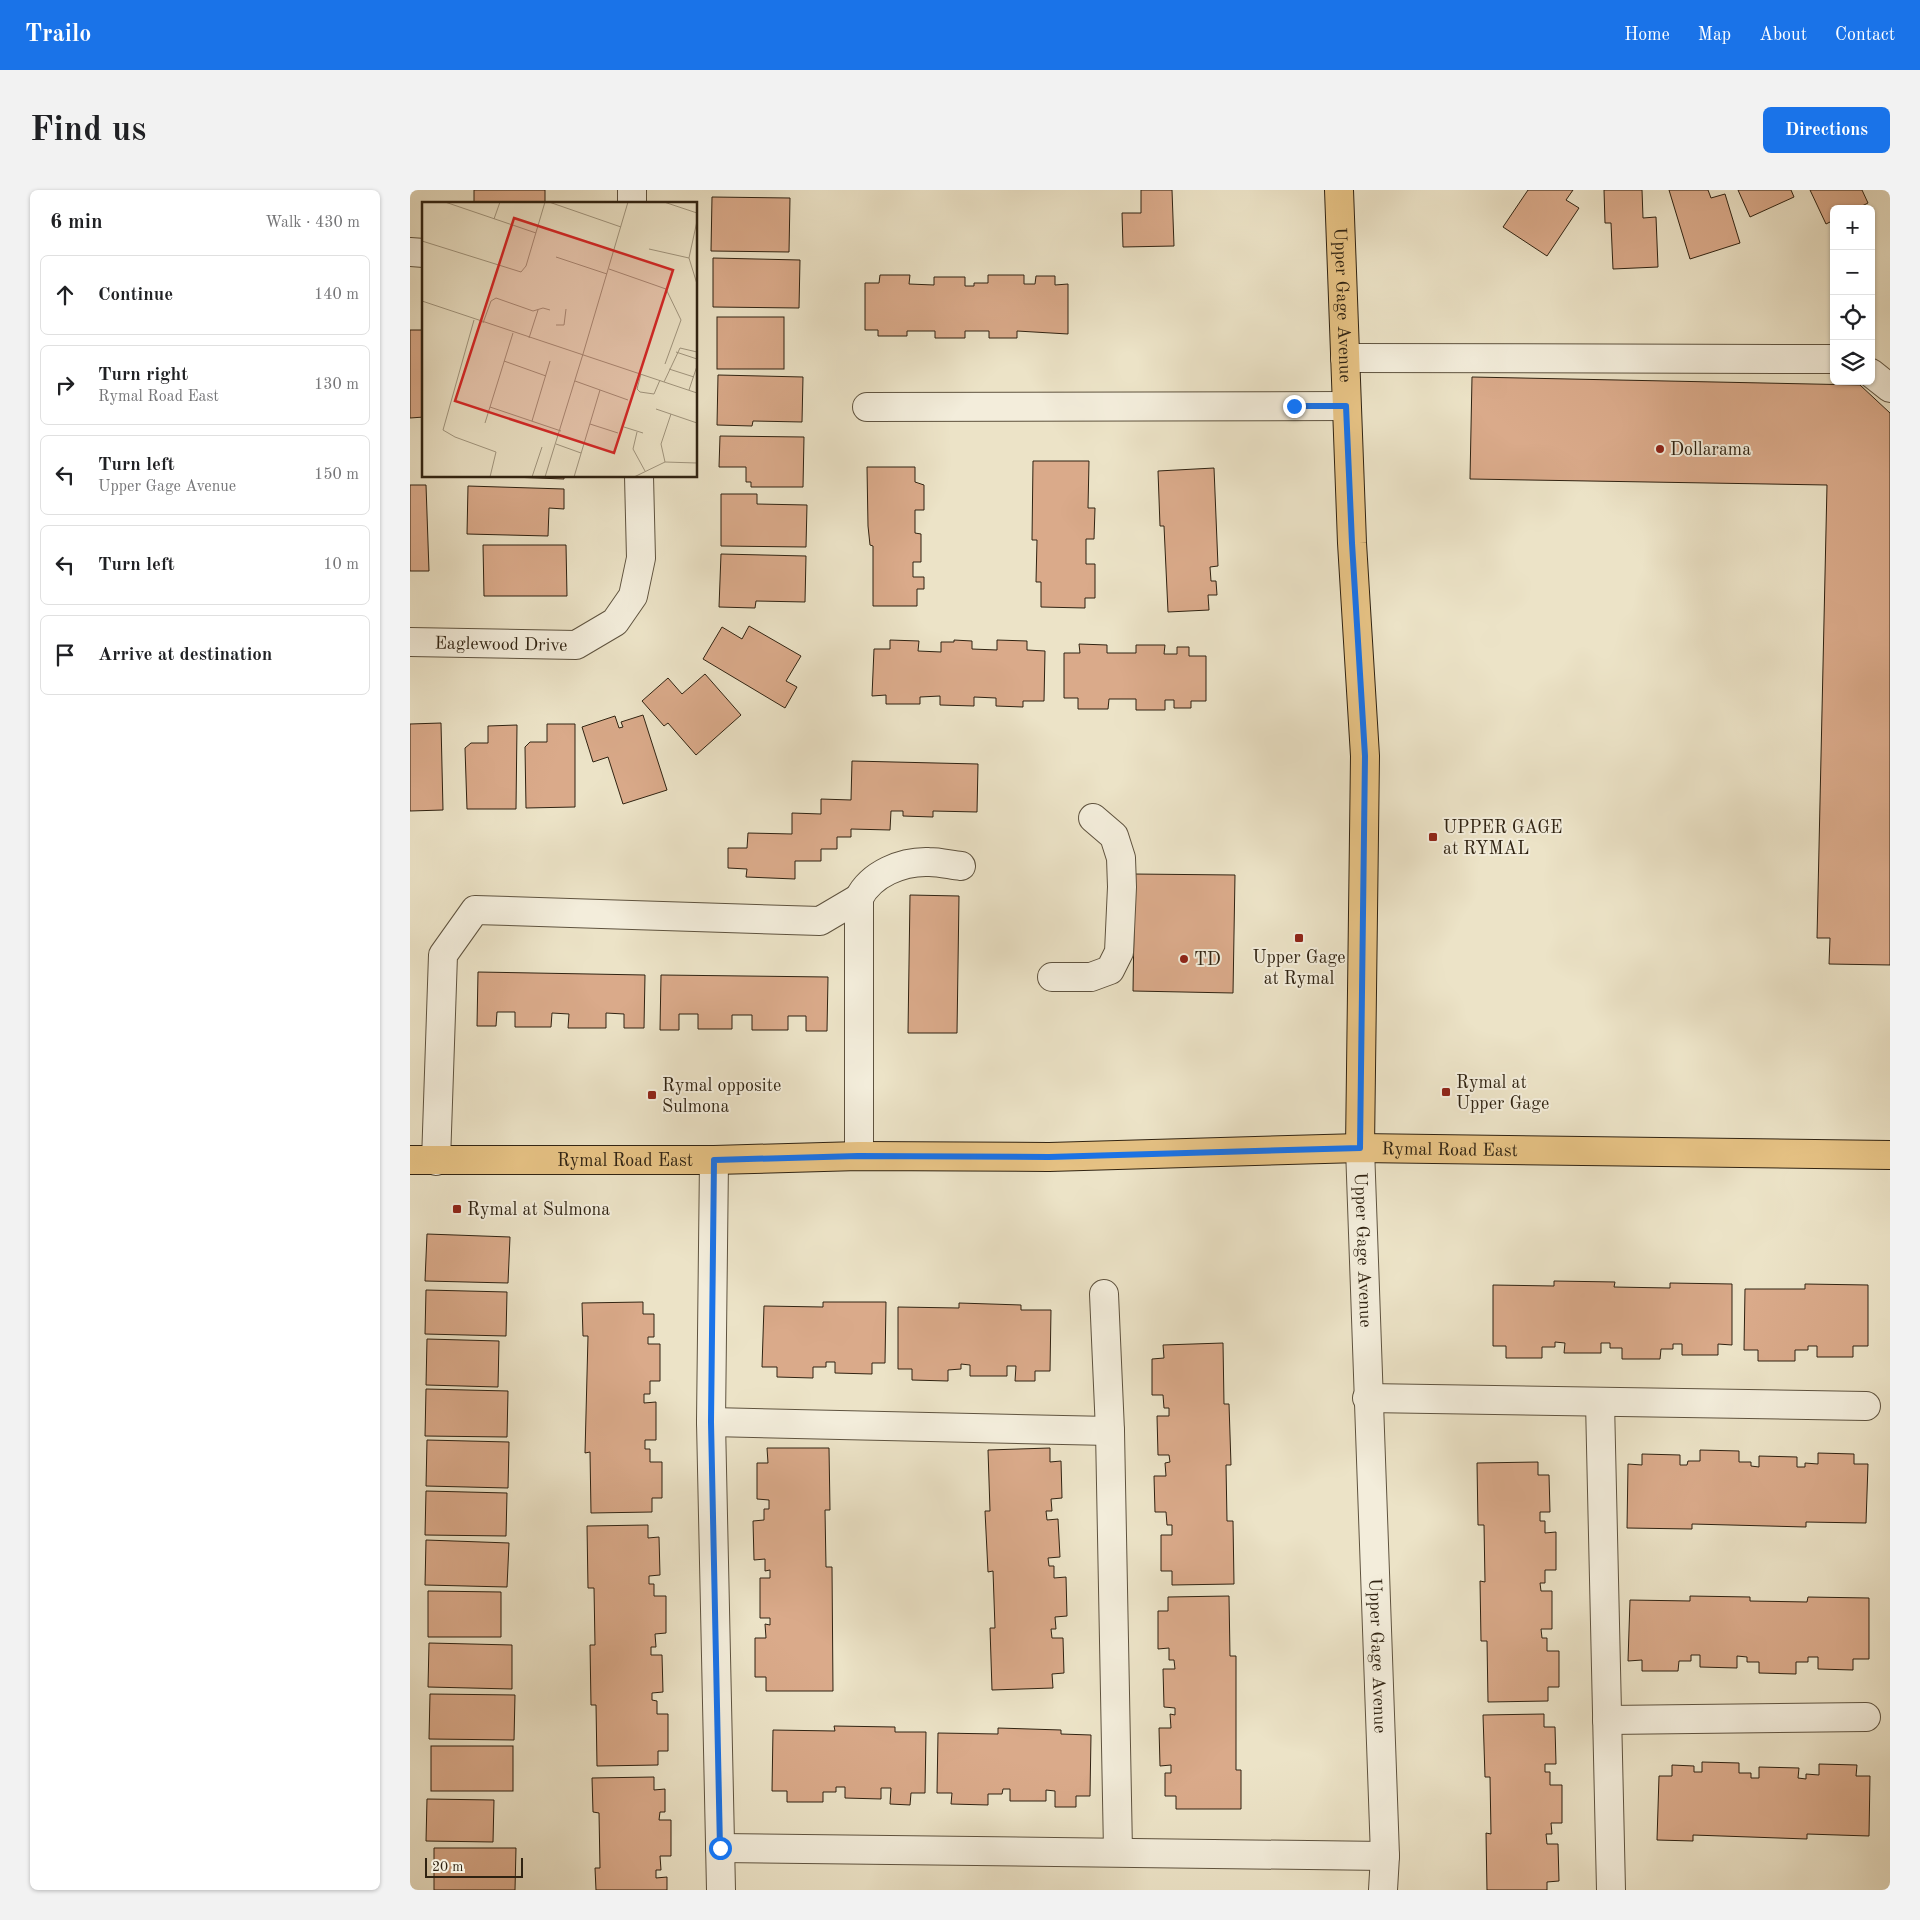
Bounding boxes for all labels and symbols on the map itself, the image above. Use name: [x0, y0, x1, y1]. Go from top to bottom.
inset map: [422, 202, 698, 478]
street label: Upper Gage Avenue: [1330, 227, 1354, 383]
route end: [1283, 395, 1306, 418]
place label: Dollarama: [1670, 441, 1751, 459]
marker: Dollarama: [1654, 443, 1666, 455]
street label: Eaglewood Drive: [434, 634, 568, 655]
place label: UPPER GAGE at RYMAL: [1443, 819, 1563, 858]
marker: UPPER GAGE at RYMAL: [1427, 831, 1439, 843]
marker: Upper Gage at Rymal: [1293, 932, 1305, 944]
place label: Upper Gage at Rymal: [1252, 949, 1346, 988]
place label: TD: [1194, 951, 1221, 969]
marker: TD: [1178, 953, 1190, 965]
place label: Rymal at Upper Gage: [1456, 1074, 1549, 1113]
place label: Rymal opposite Sulmona: [662, 1077, 781, 1116]
marker: Rymal at Upper Gage: [1440, 1086, 1452, 1098]
marker: Rymal opposite Sulmona: [646, 1089, 658, 1101]
street label: Rymal Road East: [1382, 1140, 1518, 1160]
street label: Rymal Road East: [557, 1152, 693, 1170]
street label: Upper Gage Avenue: [1351, 1172, 1374, 1328]
place label: Rymal at Sulmona: [467, 1201, 610, 1219]
marker: Rymal at Sulmona: [451, 1203, 463, 1215]
street label: Upper Gage Avenue: [1365, 1578, 1389, 1734]
route start: [709, 1837, 732, 1860]
scale bar: [425, 1855, 522, 1878]

